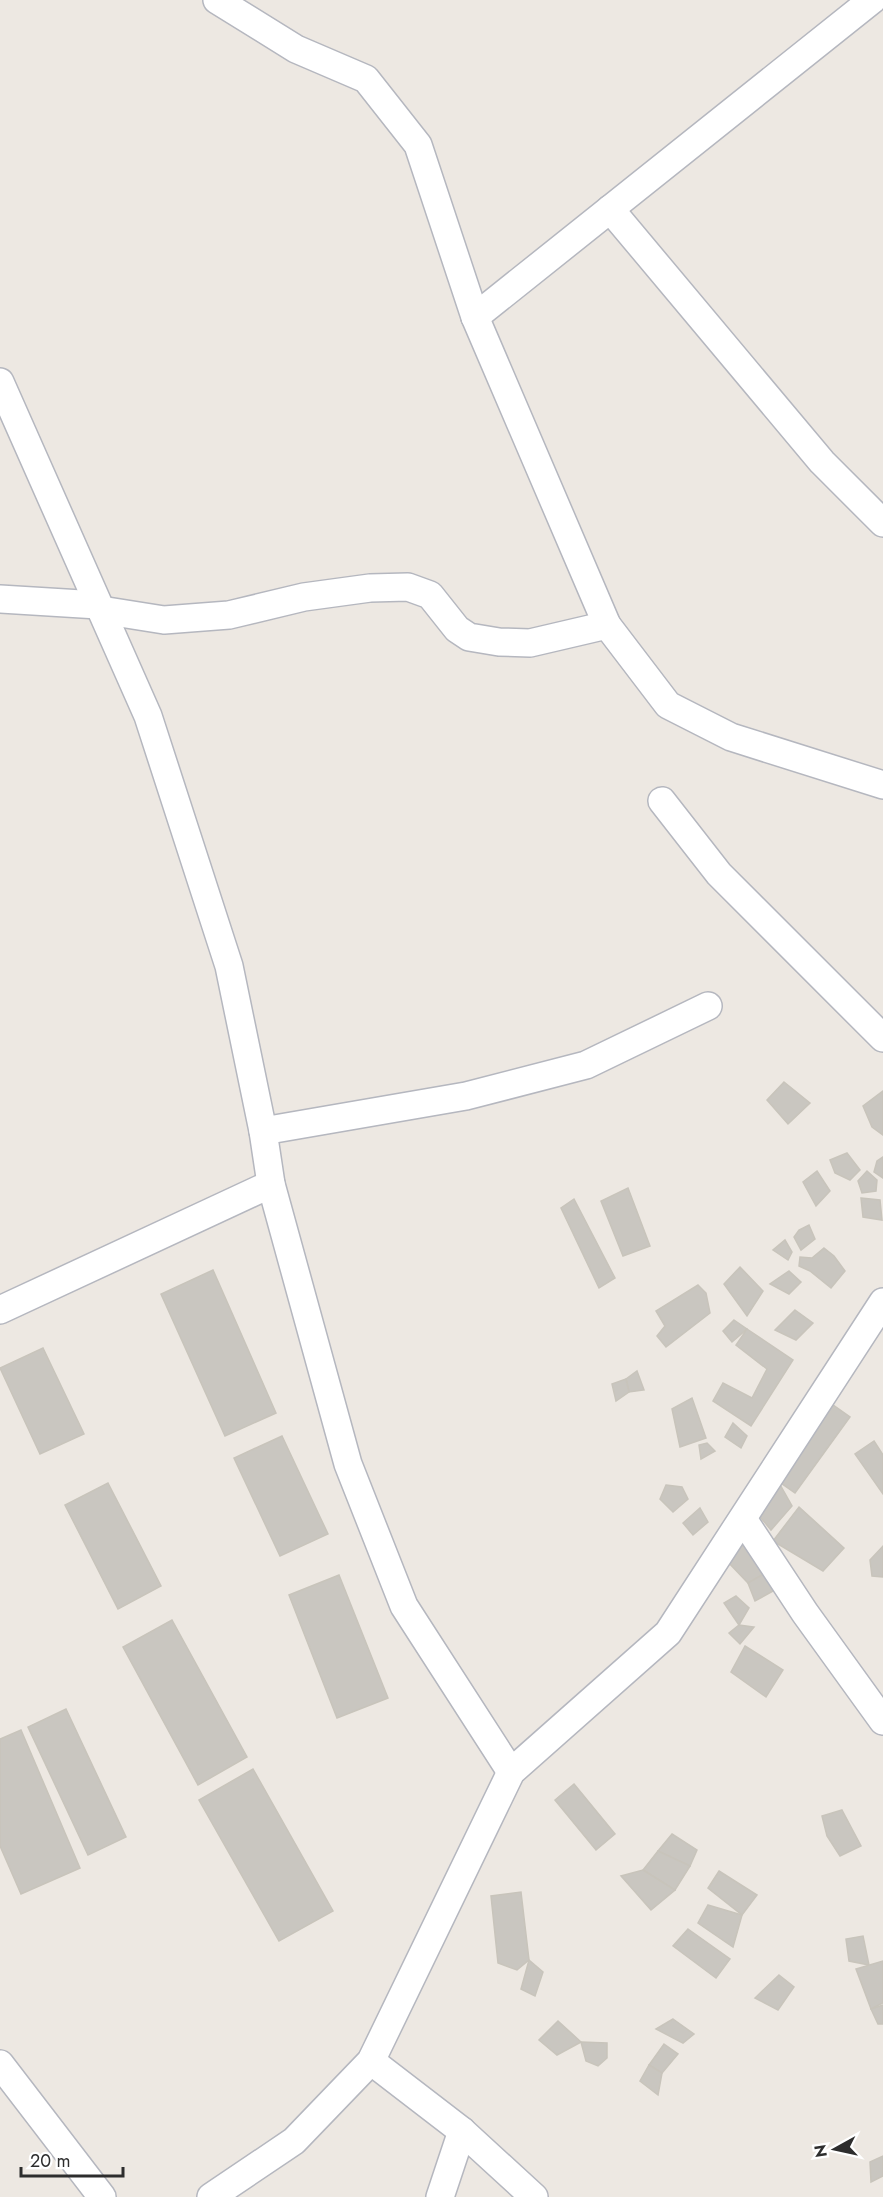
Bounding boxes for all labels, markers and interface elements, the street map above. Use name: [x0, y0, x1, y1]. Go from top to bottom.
north arrow: [805, 2119, 865, 2179]
scale bar: [21, 2140, 123, 2178]
text: N: [808, 2143, 833, 2159]
text: 20 m: [30, 2148, 70, 2174]

